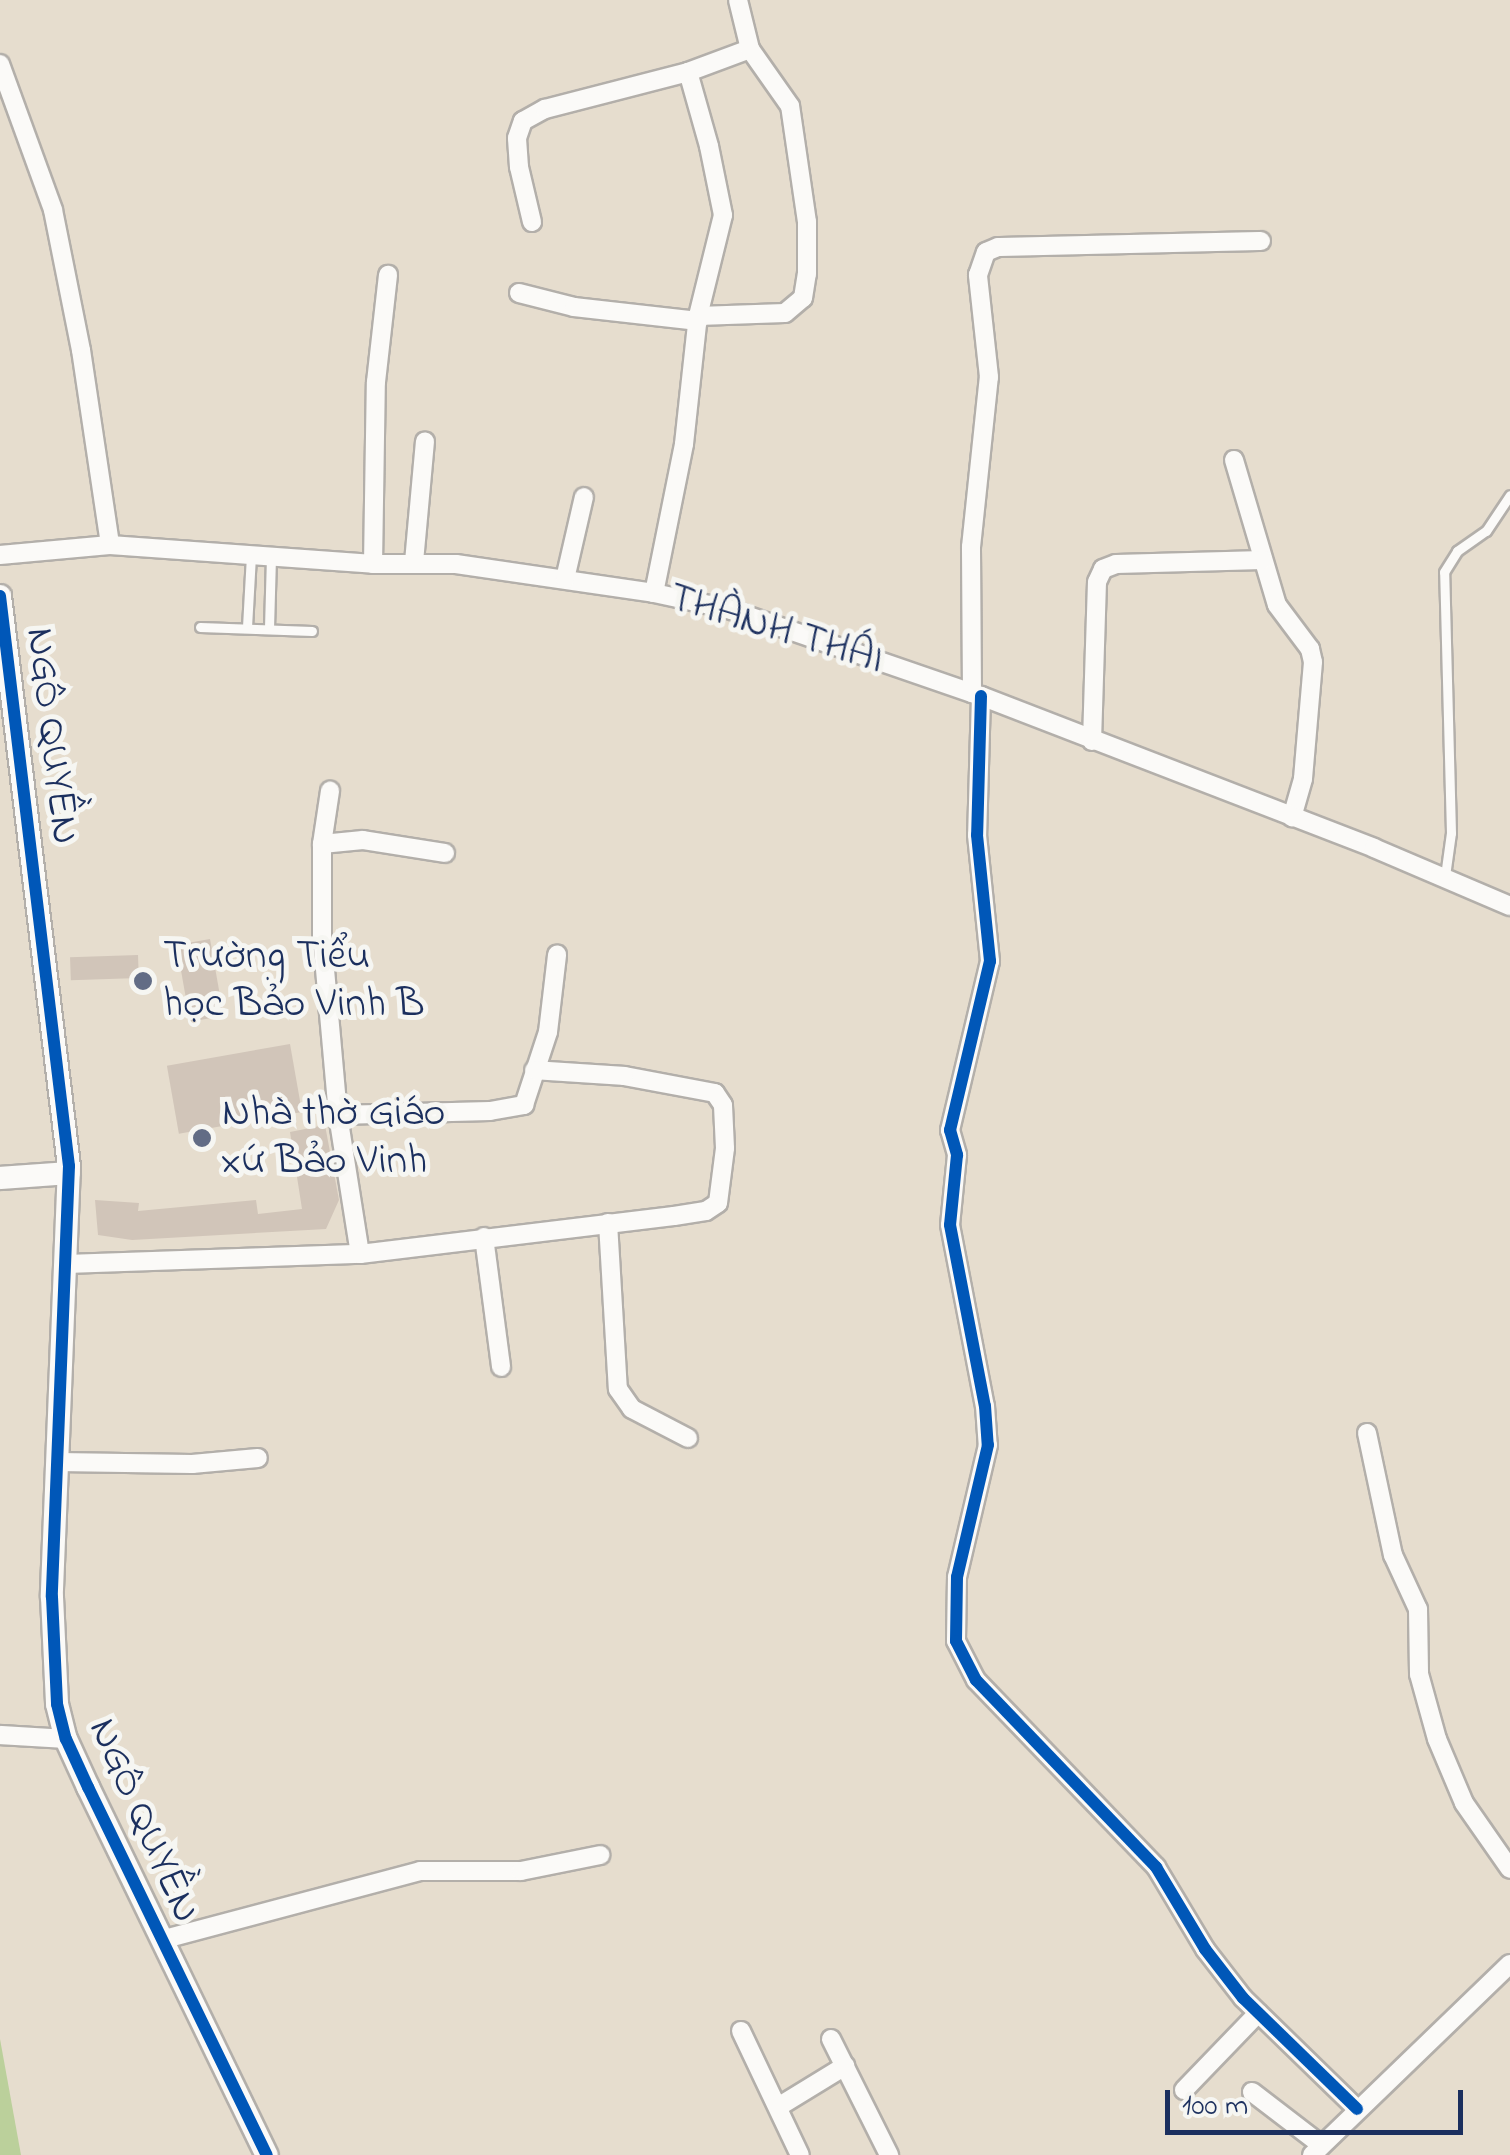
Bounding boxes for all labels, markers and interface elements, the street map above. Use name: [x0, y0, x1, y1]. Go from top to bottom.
street label: THÀNH THÁI: [663, 573, 889, 687]
street label: NGÔ QUYỀN: [13, 625, 89, 847]
place label: Trường Tiểu học Bảo Vinh B: [163, 932, 425, 1030]
marker: Trường Tiểu học Bảo Vinh B: [132, 970, 154, 992]
place label: Nhà thờ Giáo xứ Bảo Vinh: [222, 1089, 445, 1188]
marker: Nhà thờ Giáo xứ Bảo Vinh: [191, 1127, 213, 1149]
street label: NGÔ QUYỀN: [76, 1711, 210, 1931]
scale bar: [1170, 2070, 1468, 2132]
text: 100 m: [1182, 2085, 1248, 2129]

